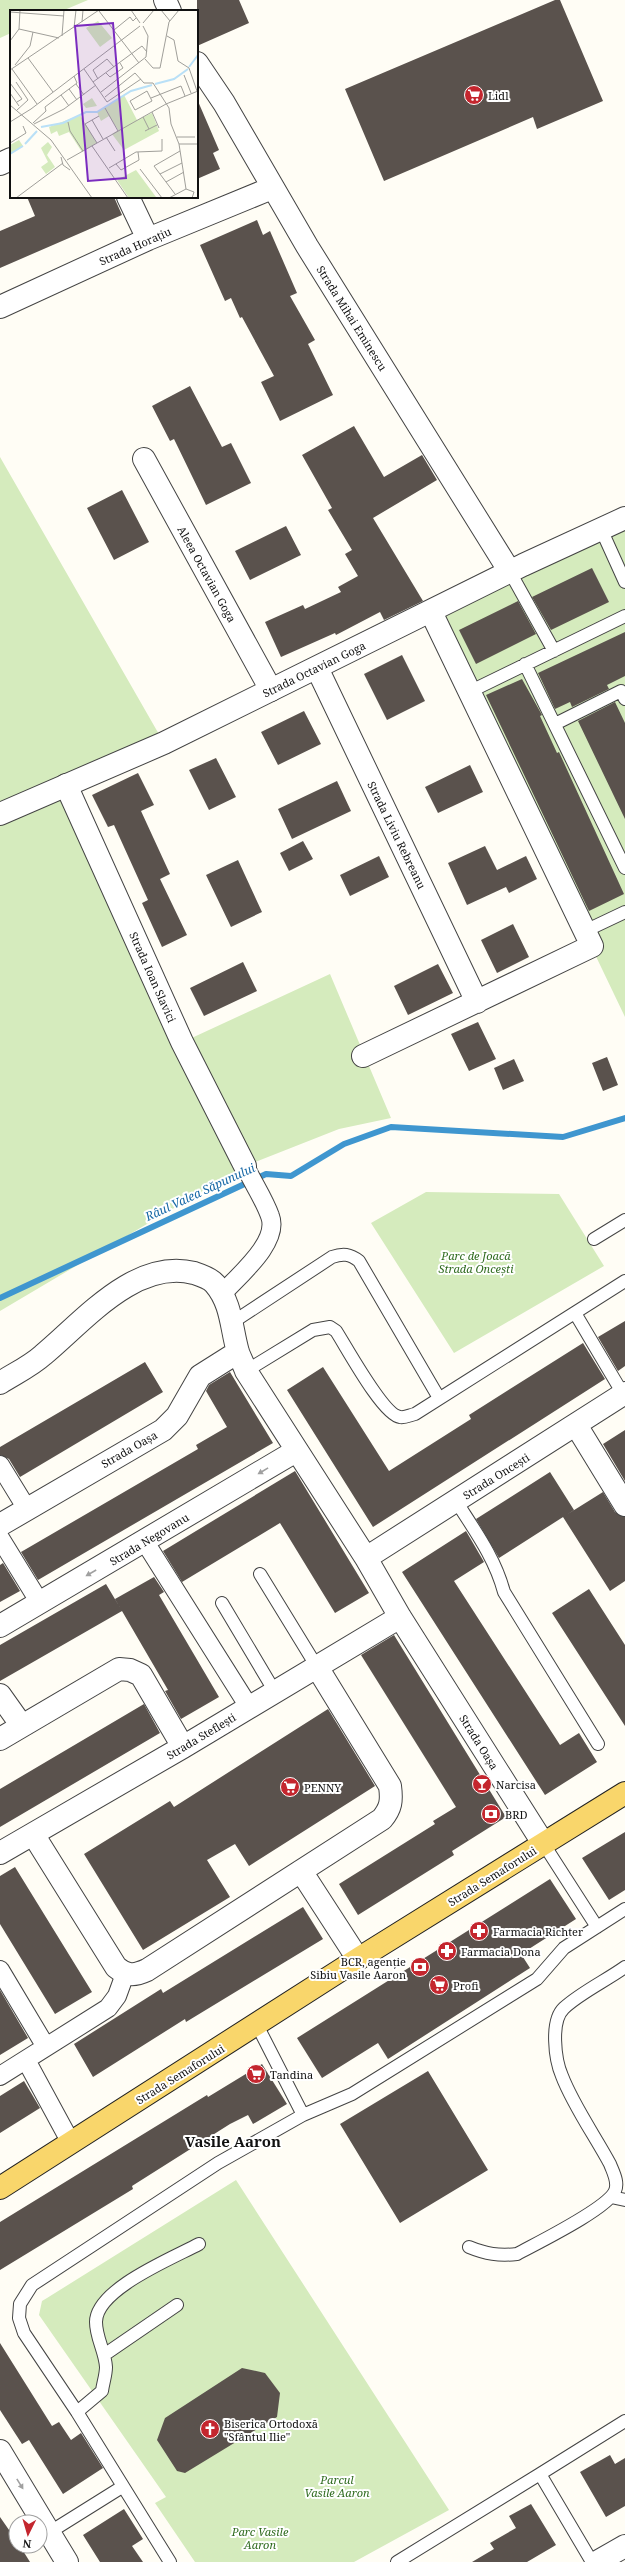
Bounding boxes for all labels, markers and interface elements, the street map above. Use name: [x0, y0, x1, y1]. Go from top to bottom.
inset map: [10, 10, 198, 198]
supermarket icon: Lidl: [463, 84, 485, 106]
place label: Lidl: [488, 88, 509, 103]
street label: Strada Horațiu: [97, 223, 173, 269]
street label: Strada Mihai Eminescu: [313, 263, 391, 373]
street label: Aleea Octavian Goga: [174, 523, 240, 625]
street label: Strada Octavian Goga: [260, 638, 368, 700]
street label: Strada Liviu Rebreanu: [364, 779, 430, 891]
street label: Strada Ioan Slavici: [126, 929, 180, 1025]
water label: Râul Valea Săpunului: [141, 1159, 258, 1225]
park label: Parc de Joacă Strada Oncești: [439, 1248, 514, 1276]
street label: Strada Oașa: [98, 1427, 160, 1471]
street label: Strada Oncești: [460, 1449, 532, 1502]
one-way arrow: [257, 1467, 269, 1474]
street label: Strada Negovanu: [107, 1509, 191, 1569]
one-way arrow: [85, 1570, 97, 1577]
street label: Strada Steflești: [164, 1709, 239, 1763]
street label: Strada Oașa: [456, 1712, 502, 1772]
bar icon: Narcisa: [471, 1773, 493, 1795]
supermarket icon: PENNY: [279, 1776, 301, 1798]
place label: Narcisa: [496, 1777, 536, 1792]
place label: PENNY: [304, 1780, 341, 1795]
bank icon: BRD: [480, 1803, 502, 1825]
place label: BRD: [505, 1807, 527, 1822]
street label: Strada Semaforului: [445, 1842, 540, 1909]
pharmacy icon: Farmacia Richter: [468, 1920, 490, 1942]
place label: Farmacia Richter: [493, 1924, 584, 1939]
pharmacy icon: Farmacia Dona: [436, 1940, 458, 1962]
place label: Farmacia Dona: [461, 1944, 541, 1959]
place label: BCR, agenție Sibiu Vasile Aaron: [310, 1954, 406, 1982]
bank icon: BCR, agenție Sibiu Vasile Aaron: [409, 1956, 431, 1978]
supermarket icon: Profi: [428, 1974, 450, 1996]
place label: Profi: [453, 1978, 479, 1993]
street label: Strada Semaforului: [133, 2040, 228, 2107]
supermarket icon: Tandina: [245, 2063, 267, 2085]
place label: Tandina: [270, 2067, 313, 2082]
district label: Vasile Aaron: [185, 2131, 281, 2151]
place label: Biserica Ortodoxă "Sfântul Ilie": [224, 2416, 318, 2444]
church icon: Biserica Ortodoxă "Sfântul Ilie": [199, 2418, 221, 2440]
park label: Parcul Vasile Aaron: [304, 2472, 370, 2500]
one-way arrow: [17, 2478, 24, 2490]
north arrow: [8, 2514, 48, 2554]
park label: Parc Vasile Aaron: [231, 2524, 289, 2552]
text: N: [22, 2537, 32, 2552]

